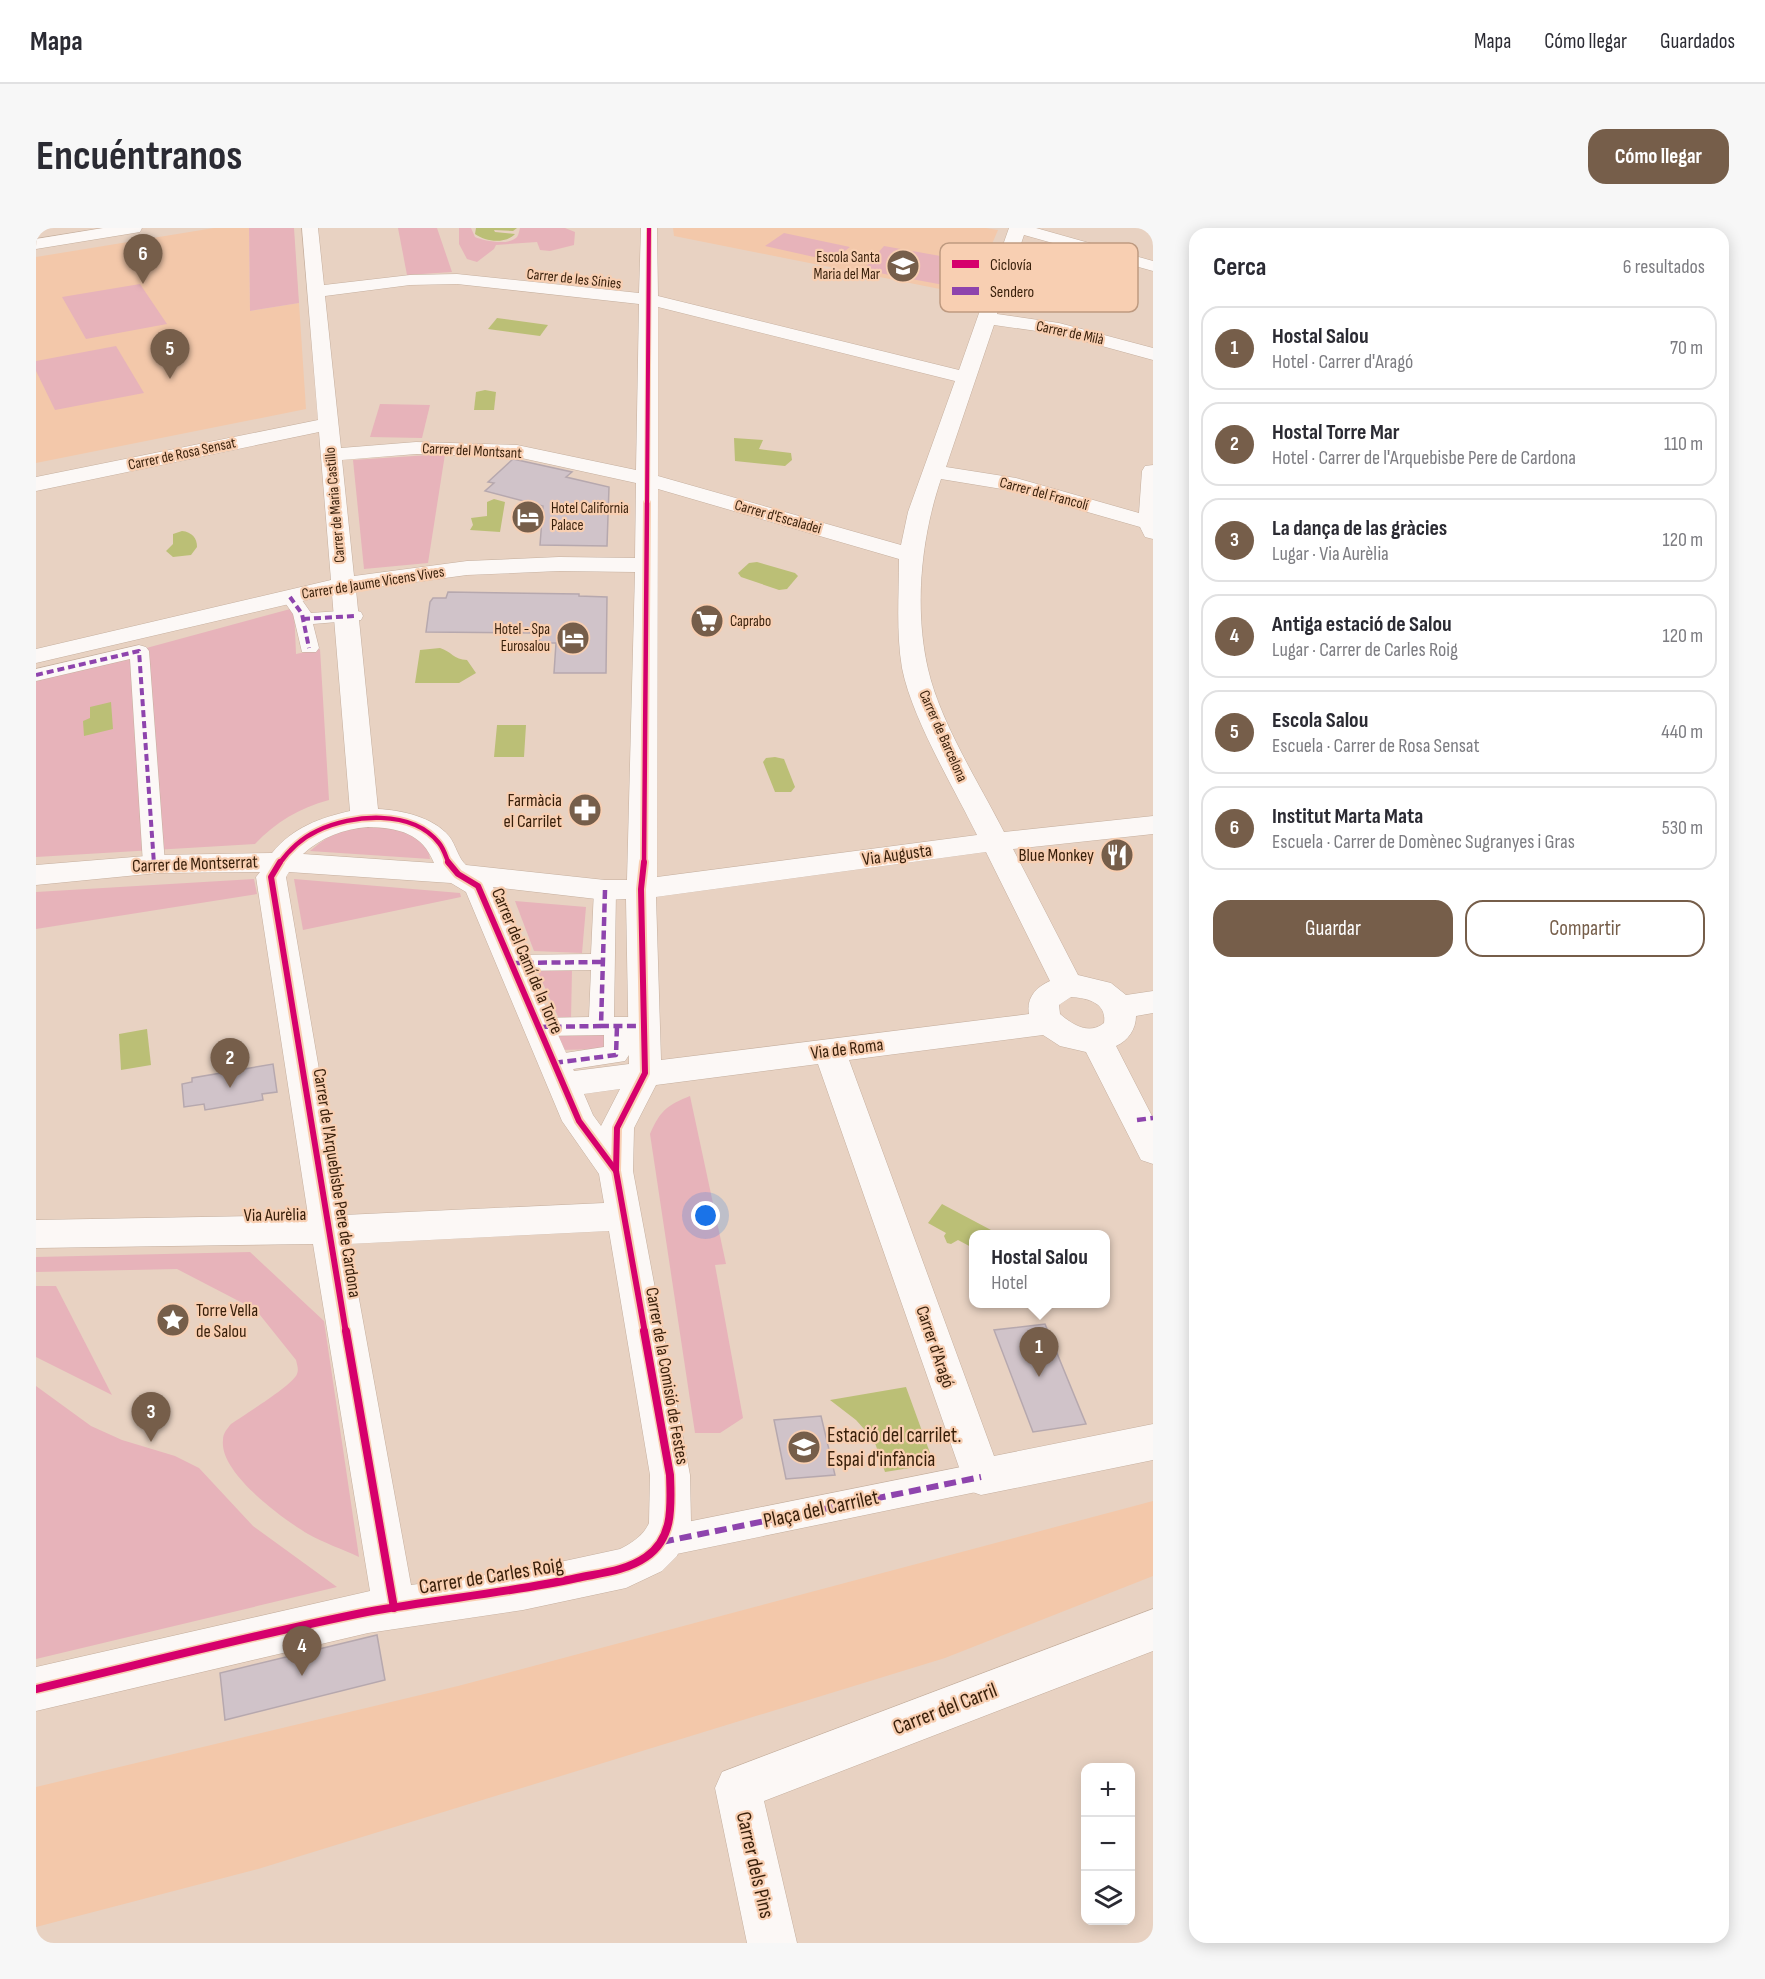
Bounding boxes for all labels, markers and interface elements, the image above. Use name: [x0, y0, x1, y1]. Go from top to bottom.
text: Mapa: [30, 25, 83, 58]
text: Mapa: [1474, 29, 1511, 54]
text: Cómo llegar: [1544, 29, 1627, 54]
text: Guardados: [1660, 29, 1735, 54]
button: Cómo llegar: [1588, 129, 1729, 184]
text: Encuéntranos: [36, 131, 242, 182]
pin: 6: [124, 235, 162, 284]
legend: [940, 243, 1138, 312]
place label: Escola Santa Maria del Mar: [814, 248, 881, 284]
school or university icon: Escola Santa Maria del Mar: [885, 248, 921, 284]
text: Cerca: [1213, 252, 1266, 283]
text: 6 resultados: [1623, 255, 1705, 279]
text: Ciclovía: [990, 256, 1032, 275]
street label: Carrer de les Sínies: [526, 265, 622, 293]
text: Sendero: [990, 283, 1034, 302]
street label: Carrer de Milà: [1034, 317, 1106, 349]
text: Hostal Salou: [1272, 323, 1369, 350]
pin: 5: [150, 330, 190, 379]
text: 1: [1231, 336, 1238, 360]
text: 70 m: [1670, 336, 1703, 360]
text: Hotel · Carrer d'Aragó: [1272, 350, 1413, 374]
text: Hostal Torre Mar: [1272, 419, 1400, 446]
text: 2: [1230, 432, 1239, 456]
text: 110 m: [1664, 432, 1703, 456]
street label: Carrer de Rosa Sensat: [126, 433, 238, 475]
street label: Carrer del Montsant: [422, 439, 523, 463]
street label: Carrer de Maria Castillo: [320, 446, 350, 564]
text: Hotel · Carrer de l'Arquebisbe Pere de Cardona: [1272, 446, 1576, 470]
street label: Carrer del Francolí: [998, 473, 1091, 515]
street label: Carrer d'Escaladei: [732, 496, 824, 538]
hotel icon: Hotel California Palace: [510, 499, 546, 535]
place label: Hotel California Palace: [551, 499, 629, 535]
text: La dança de las gràcies: [1272, 515, 1447, 542]
text: 3: [1230, 528, 1239, 552]
text: 120 m: [1663, 528, 1703, 552]
text: Lugar · Via Aurèlia: [1272, 542, 1389, 566]
street label: Carrer de Jaume Vicens Vives: [300, 562, 446, 604]
supermarket icon: Caprabo: [689, 603, 725, 639]
text: Antiga estació de Salou: [1272, 611, 1452, 638]
place label: Caprabo: [730, 612, 771, 631]
place label: Hotel - Spa Eurosalou: [494, 620, 550, 656]
hotel icon: Hotel - Spa Eurosalou: [555, 620, 591, 656]
text: 4: [1230, 624, 1239, 648]
text: 120 m: [1663, 624, 1703, 648]
text: Lugar · Carrer de Carles Roig: [1272, 638, 1458, 662]
street label: Carrer de Barcelona: [914, 687, 972, 785]
text: Escola Salou: [1272, 707, 1368, 734]
text: 5: [1230, 720, 1239, 744]
text: 440 m: [1661, 720, 1703, 744]
text: Escuela · Carrer de Rosa Sensat: [1272, 734, 1480, 758]
place label: Farmàcia el Carrilet: [504, 790, 563, 832]
pharmacy icon: Farmàcia el Carrilet: [567, 792, 603, 828]
text: Institut Marta Mata: [1272, 803, 1423, 830]
text: 6: [1230, 816, 1239, 840]
text: 530 m: [1662, 816, 1703, 840]
text: Escuela · Carrer de Domènec Sugranyes i Gras: [1272, 830, 1575, 854]
restaurant icon: Blue Monkey: [1099, 837, 1135, 873]
street label: Via Augusta: [861, 840, 933, 870]
place label: Blue Monkey: [1019, 845, 1094, 866]
street label: Carrer de Montserrat: [132, 851, 259, 877]
street label: Carrer del Camí de la Torre: [487, 885, 567, 1037]
button: Guardar: [1213, 900, 1453, 957]
button: Compartir: [1465, 900, 1705, 957]
street label: Via de Roma: [810, 1034, 885, 1064]
pin: 2: [210, 1038, 250, 1088]
street label: Carrer de l'Arquebisbe Pere de Cardona: [309, 1067, 366, 1299]
your location: [691, 1201, 720, 1230]
street label: Via Aurèlia: [244, 1204, 307, 1226]
popup: [969, 1230, 1110, 1308]
text: Hostal Salou: [991, 1244, 1088, 1271]
text: Hotel: [991, 1271, 1027, 1295]
street label: Carrer de la Comisió de Festes: [641, 1286, 693, 1466]
place label: Torre Vella de Salou: [196, 1300, 258, 1342]
place icon: Torre Vella de Salou: [155, 1302, 191, 1338]
street label: Carrer d'Aragó: [911, 1303, 959, 1391]
pin: 1: [1020, 1328, 1058, 1377]
pin: 3: [132, 1392, 170, 1442]
place label: Estació del carrilet. Espai d'infància: [827, 1423, 961, 1472]
school or university icon: Estació del carrilet. Espai d'infància: [786, 1429, 822, 1465]
street label: Plaça del Carrilet: [761, 1485, 881, 1533]
street label: Carrer de Carles Roig: [417, 1552, 565, 1600]
pin: 4: [282, 1626, 322, 1676]
street label: Carrer del Carril: [889, 1678, 1001, 1740]
map controls: [1081, 1763, 1135, 1925]
button: +: [1081, 1763, 1135, 1817]
street label: Carrer dels Pins: [731, 1809, 779, 1921]
button: −: [1081, 1817, 1135, 1871]
button: layers: [1081, 1871, 1135, 1925]

